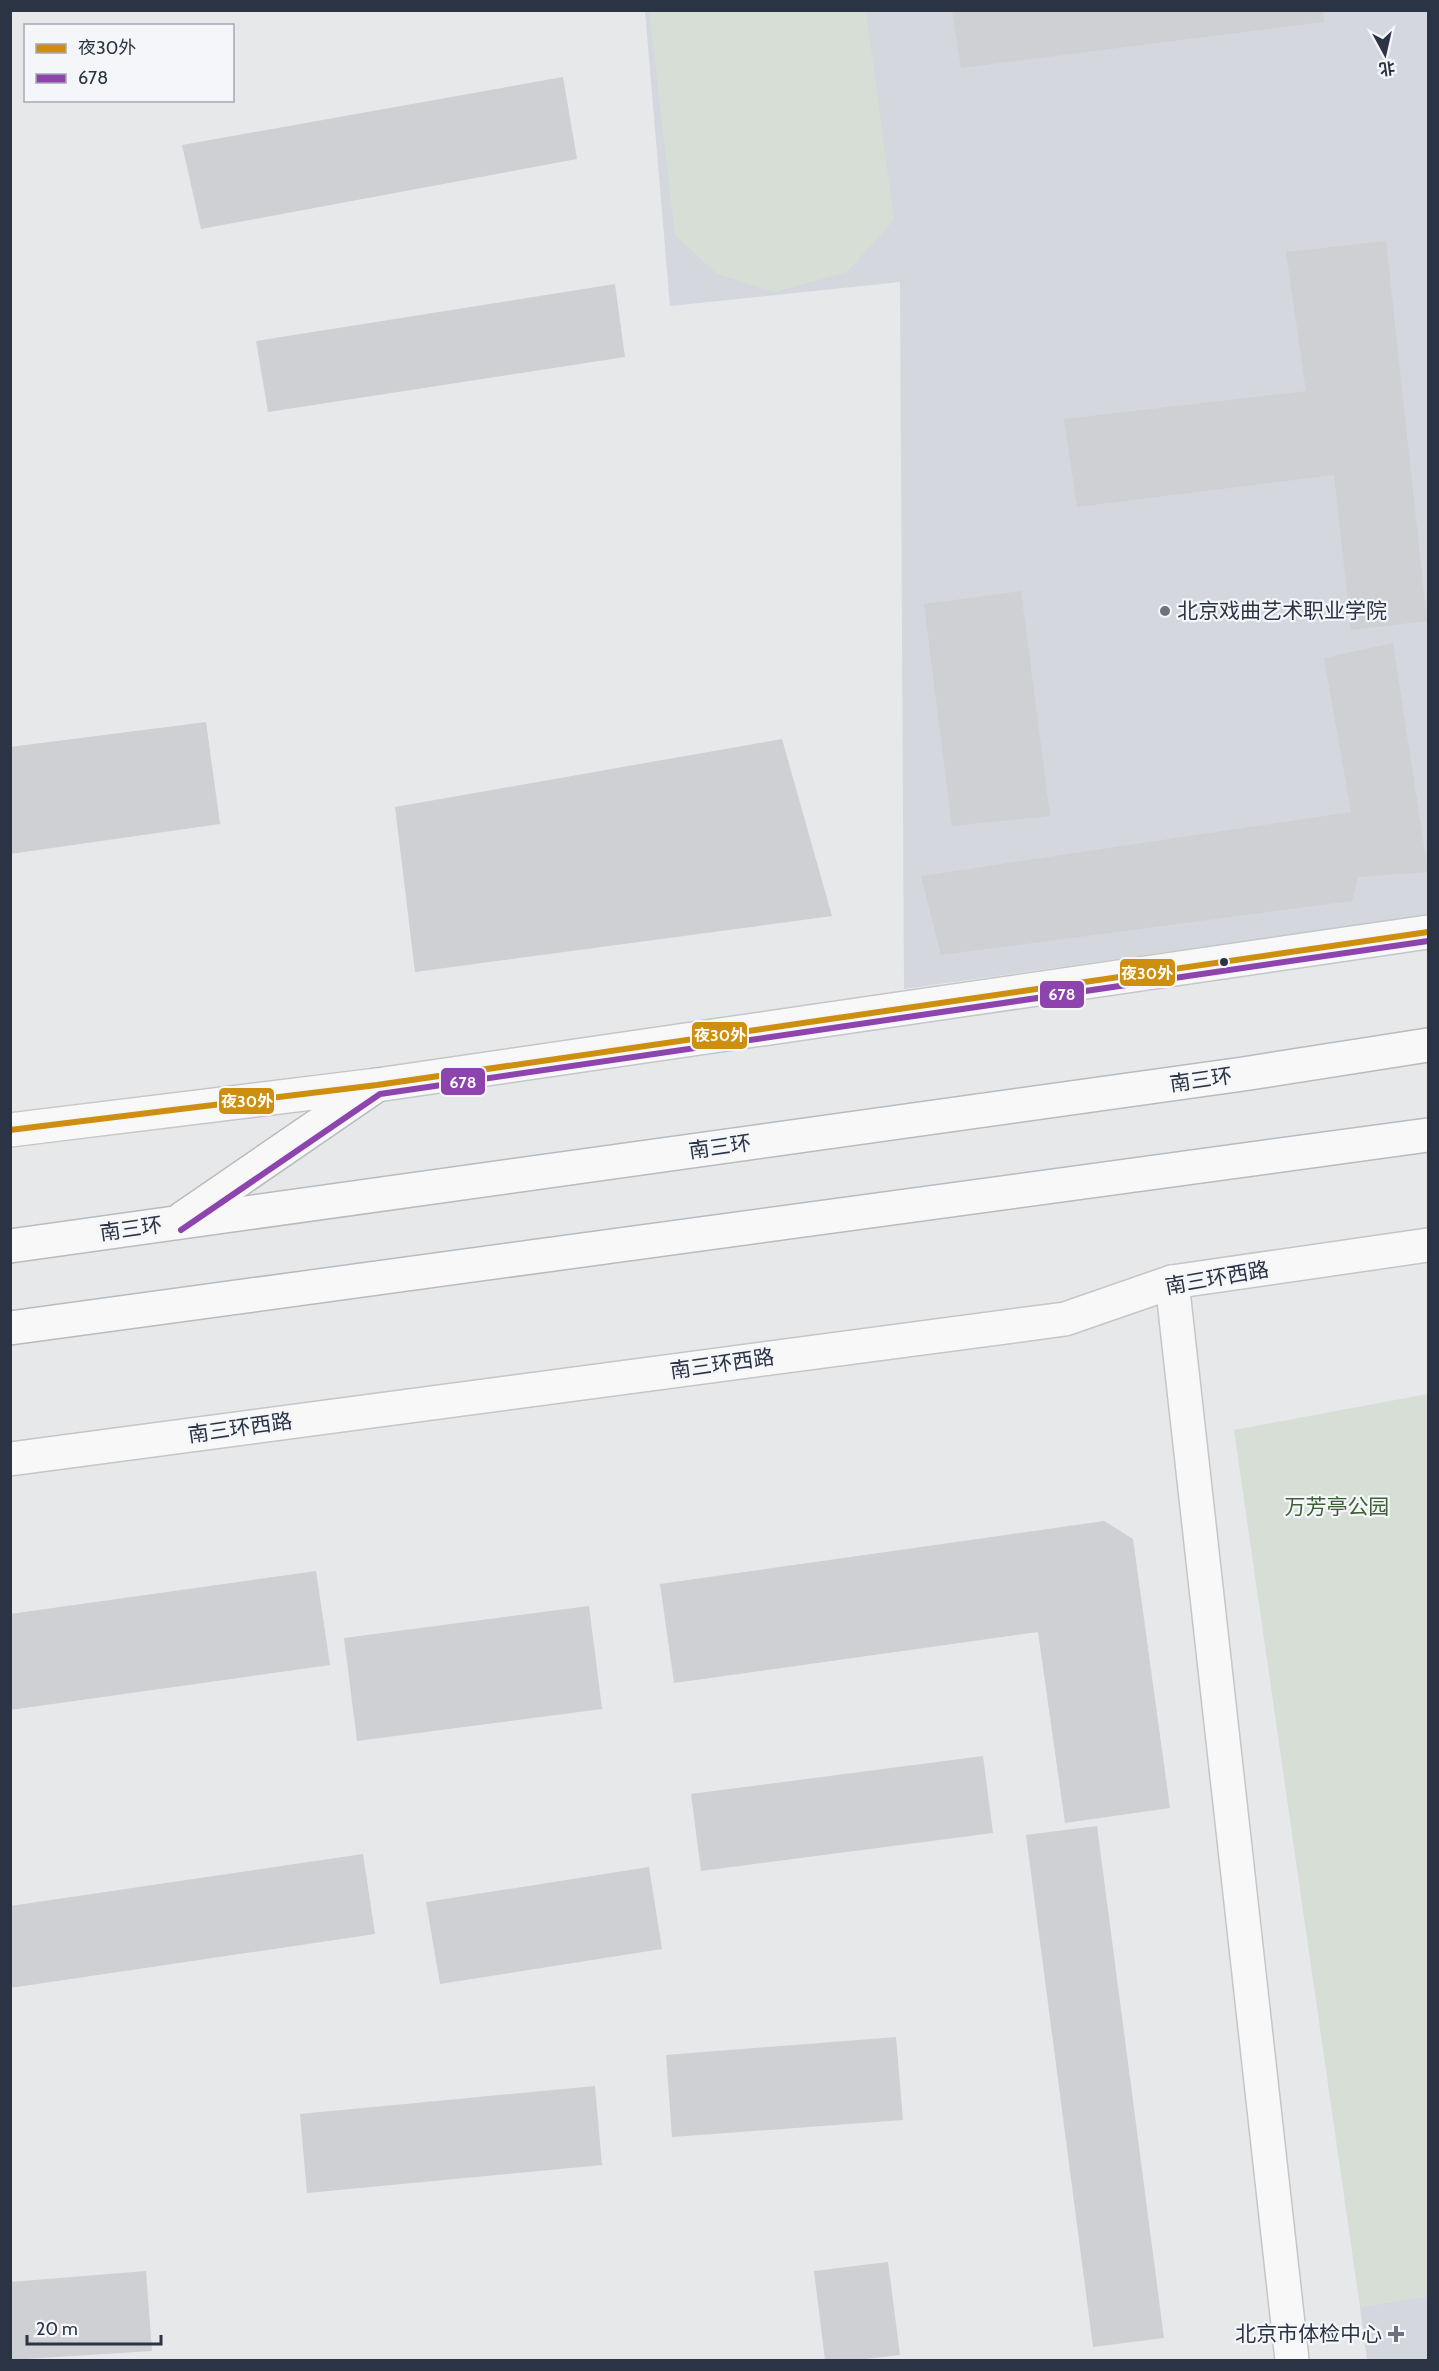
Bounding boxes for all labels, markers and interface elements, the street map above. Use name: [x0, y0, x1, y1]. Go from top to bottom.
legend: [24, 24, 234, 102]
north arrow: [1355, 24, 1415, 84]
text: 夜30外: [78, 37, 136, 59]
text: 北: [1378, 58, 1396, 79]
text: 678: [78, 67, 108, 89]
place label: 北京戏曲艺术职业学院: [1177, 598, 1387, 623]
marker: 北京戏曲艺术职业学院: [1158, 604, 1172, 618]
unlabelled marker: [1218, 956, 1230, 968]
line badge: 夜30外: [1119, 958, 1176, 987]
text: 夜30外: [1121, 964, 1174, 983]
line badge: 678: [1039, 980, 1085, 1009]
text: 678: [1049, 985, 1075, 1004]
line badge: 夜30外: [691, 1021, 748, 1050]
text: 夜30外: [694, 1026, 747, 1045]
street label: 南三环: [1168, 1063, 1234, 1096]
line badge: 678: [440, 1067, 486, 1096]
text: 678: [450, 1073, 476, 1092]
line badge: 夜30外: [218, 1087, 275, 1115]
text: 夜30外: [221, 1092, 274, 1111]
street label: 南三环: [687, 1130, 753, 1163]
street label: 南三环: [98, 1212, 164, 1245]
street label: 南三环西路: [1163, 1256, 1271, 1299]
street label: 南三环西路: [668, 1344, 776, 1383]
street label: 南三环西路: [186, 1408, 294, 1447]
park label: 万芳亭公园: [1285, 1494, 1390, 1519]
scale bar: [27, 2308, 160, 2346]
text: 20 m: [36, 2318, 78, 2340]
place label: 北京市体检中心: [1235, 2321, 1382, 2346]
marker: 北京市体检中心: [1387, 2325, 1405, 2343]

